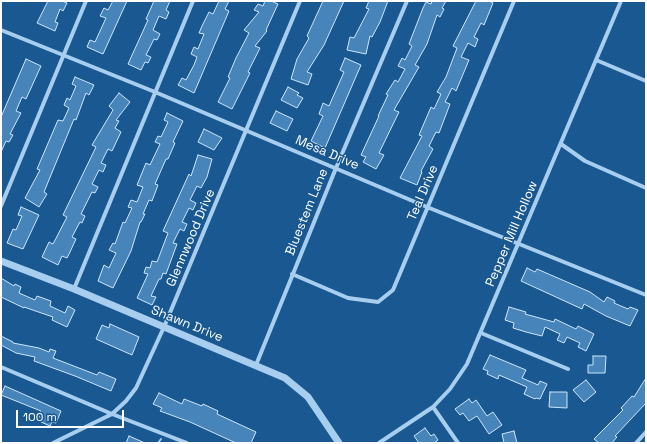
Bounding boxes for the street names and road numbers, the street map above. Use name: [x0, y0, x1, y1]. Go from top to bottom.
street label: Mesa Drive: [293, 133, 361, 173]
street label: Teal Drive: [404, 163, 442, 223]
street label: Bluestem Lane: [282, 166, 332, 258]
street label: Pepper Mill Hollow: [483, 179, 541, 289]
street label: Glennwood Drive: [163, 187, 219, 289]
street label: Shawn Drive: [149, 303, 225, 345]

